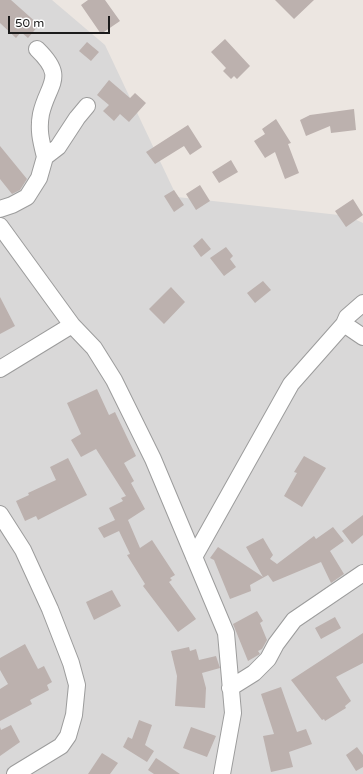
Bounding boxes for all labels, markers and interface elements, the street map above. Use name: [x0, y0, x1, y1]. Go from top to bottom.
scale bar: [10, 8, 112, 34]
text: 50 m: [15, 16, 44, 30]

